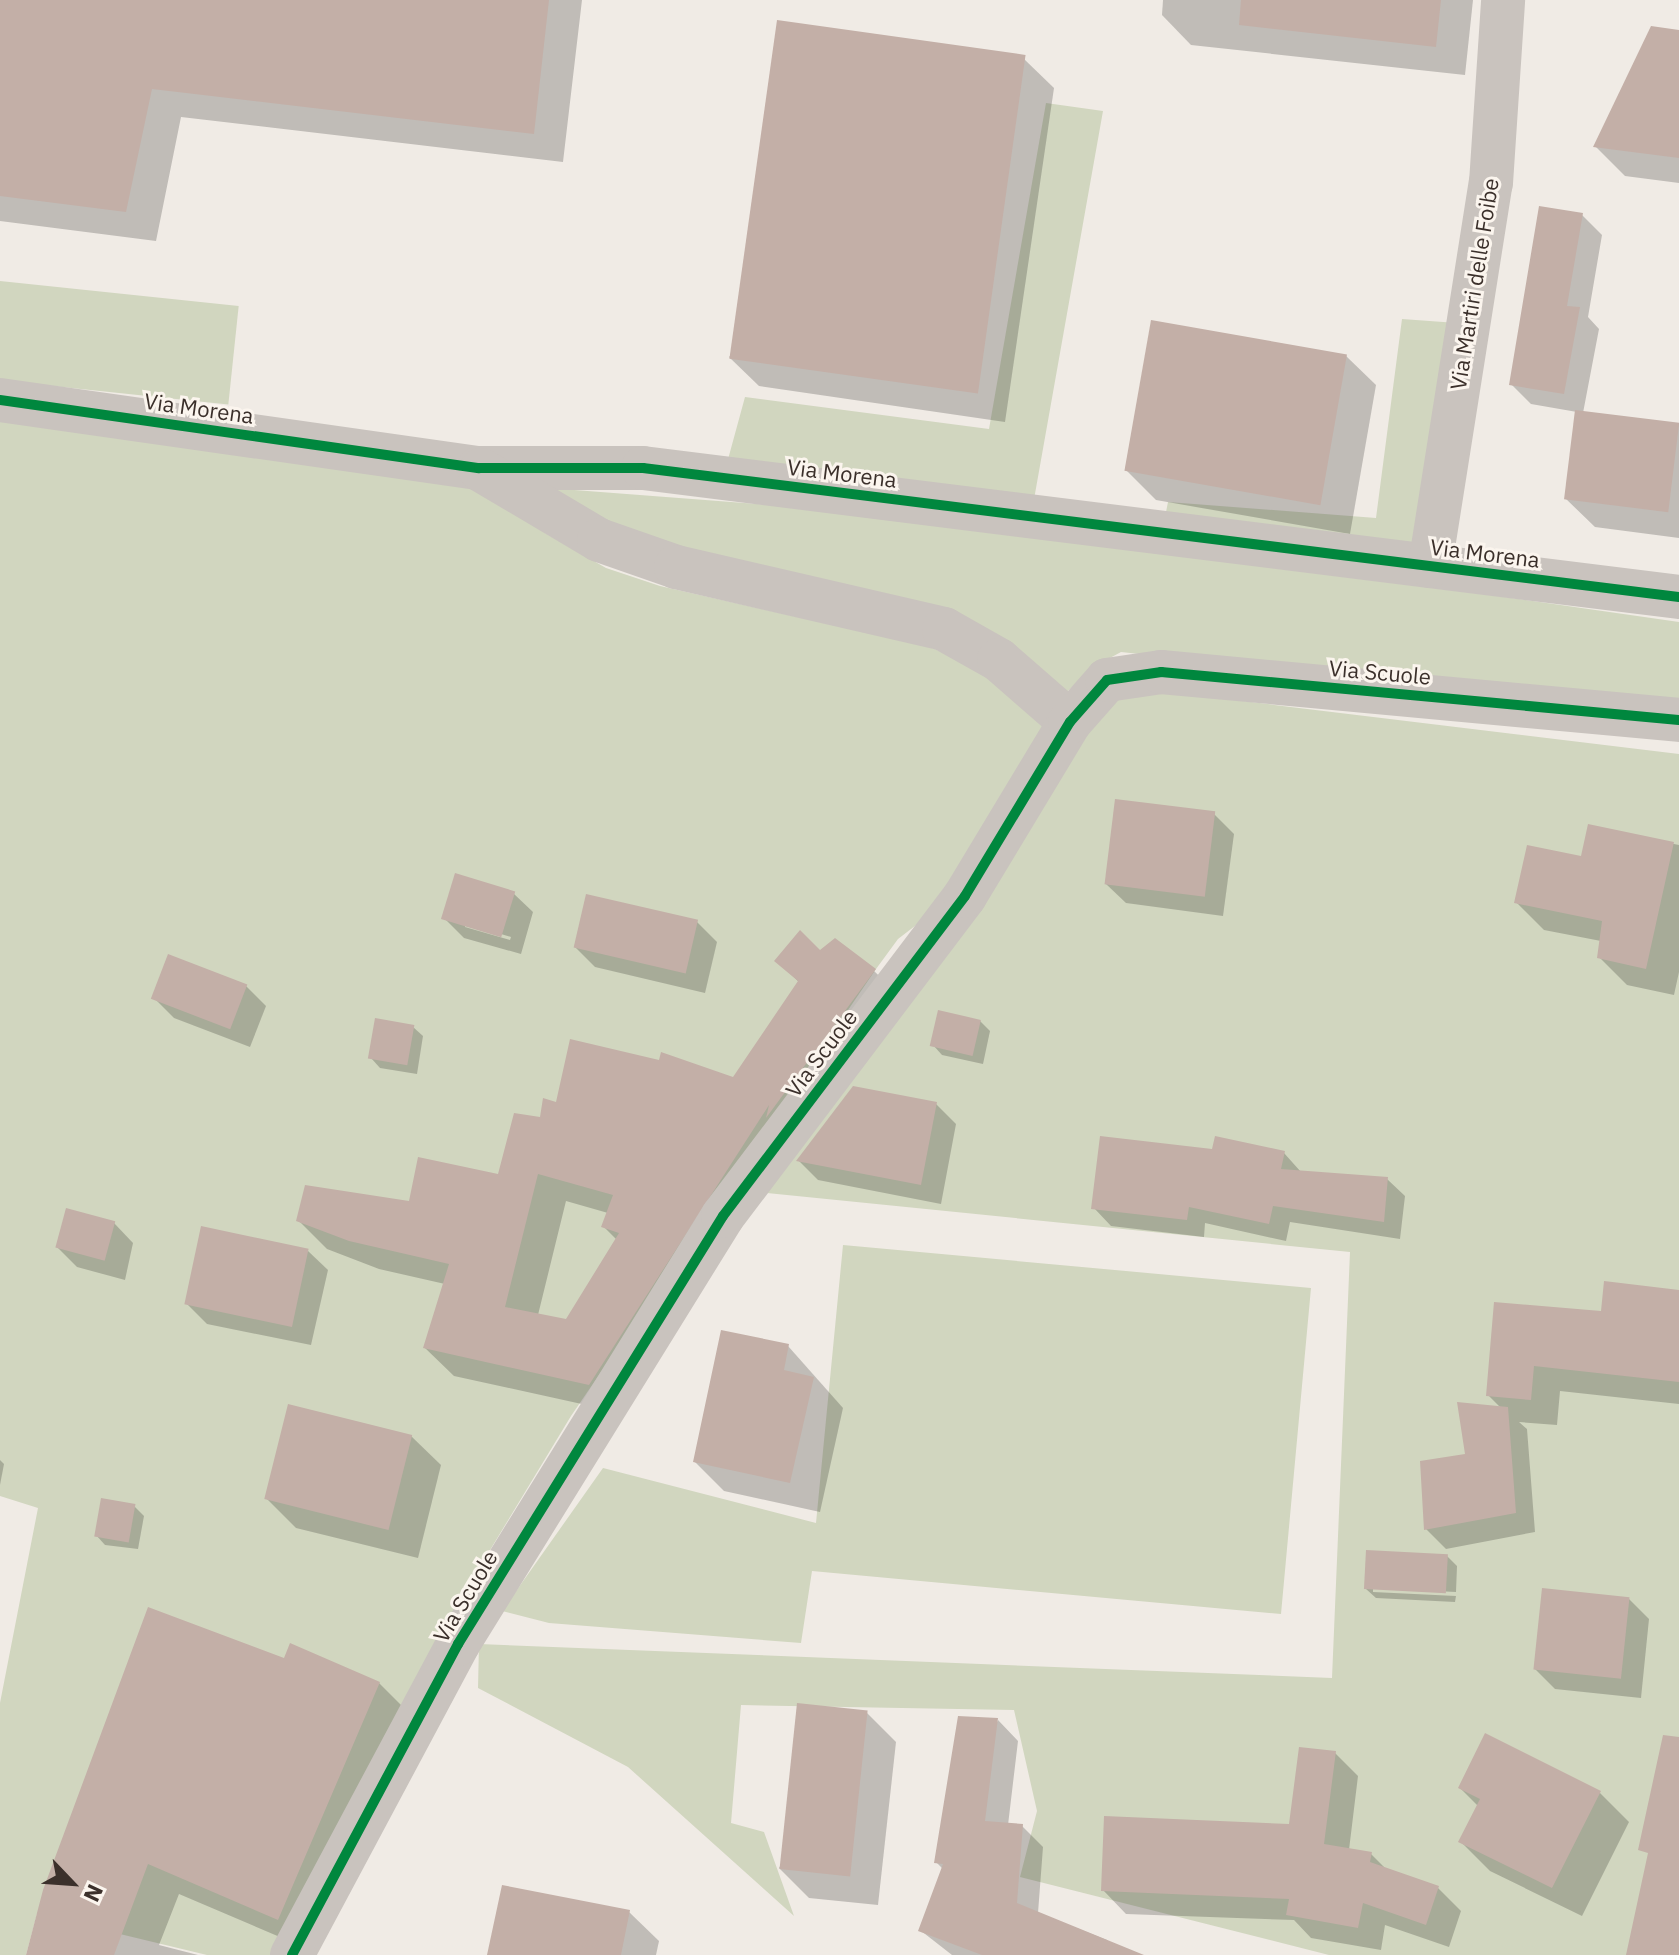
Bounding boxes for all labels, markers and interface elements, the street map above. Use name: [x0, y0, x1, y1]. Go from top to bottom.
street label: Via Martiri delle Foibe: [1444, 176, 1504, 392]
street label: Via Morena: [143, 387, 255, 429]
street label: Via Morena: [786, 453, 898, 493]
street label: Via Morena: [1429, 533, 1541, 573]
street label: Via Scuole: [1328, 654, 1432, 690]
street label: Via Scuole: [780, 1004, 862, 1102]
street label: Via Scuole: [427, 1545, 503, 1647]
north arrow: [32, 1843, 112, 1923]
text: N: [78, 1880, 111, 1907]

